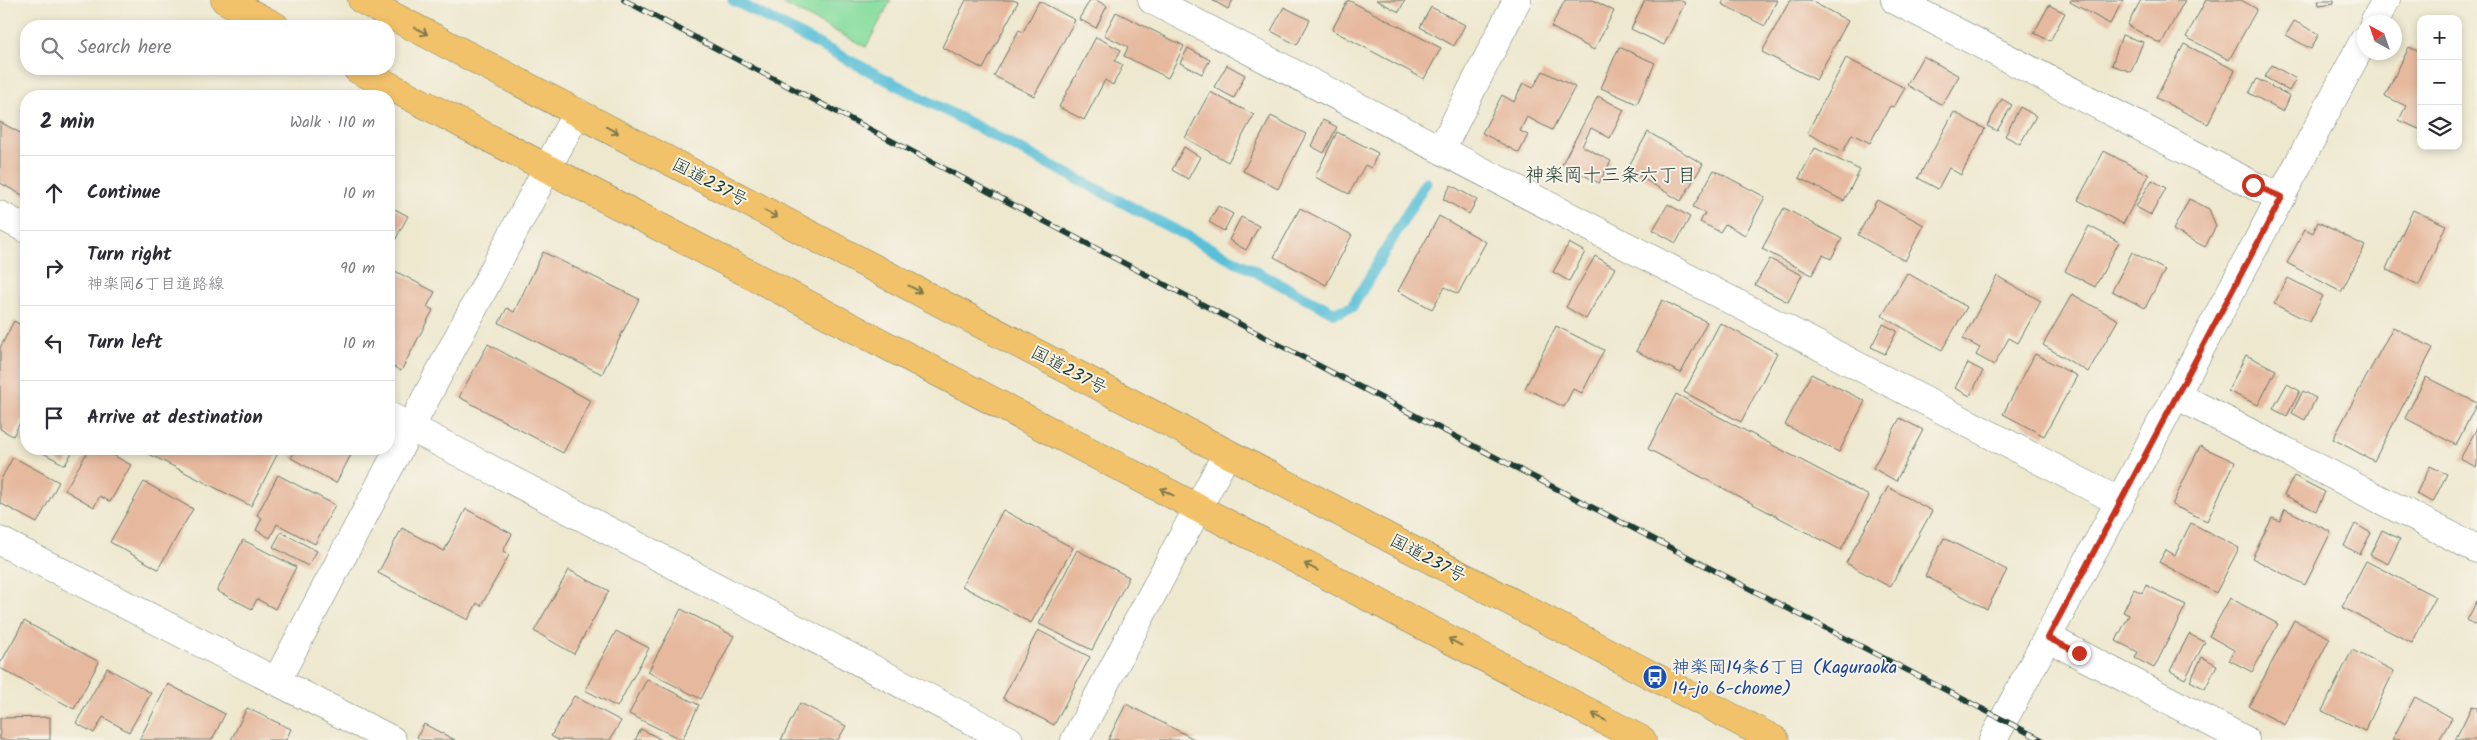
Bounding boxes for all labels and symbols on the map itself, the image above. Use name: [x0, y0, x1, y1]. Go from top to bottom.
north arrow: [2357, 15, 2402, 60]
one-way arrow: [413, 27, 428, 36]
one-way arrow: [604, 125, 619, 135]
street label: 国道237号: [666, 151, 753, 216]
district label: 神楽岡十三条六丁目: [1525, 161, 1697, 191]
route start: [2242, 174, 2265, 197]
one-way arrow: [763, 210, 778, 219]
one-way arrow: [907, 285, 922, 294]
street label: 国道237号: [1025, 339, 1112, 404]
one-way arrow: [1159, 487, 1174, 497]
street label: 国道237号: [1384, 527, 1471, 592]
one-way arrow: [1303, 562, 1318, 572]
one-way arrow: [1447, 637, 1462, 647]
route end: [2068, 642, 2091, 665]
place label: 神楽岡14条6丁目 (Kaguraoka 14-jo 6-chome): [1672, 654, 1897, 704]
bus stop icon: 神楽岡14条6丁目 (Kaguraoka 14-jo 6-chome): [1642, 664, 1668, 690]
one-way arrow: [1592, 712, 1607, 721]

